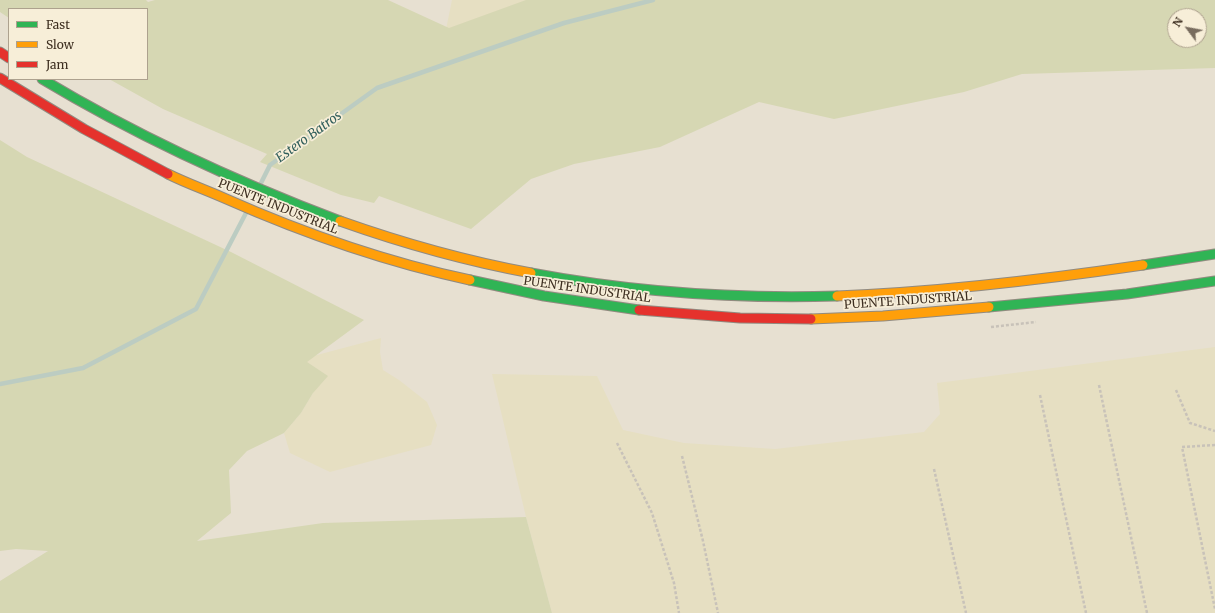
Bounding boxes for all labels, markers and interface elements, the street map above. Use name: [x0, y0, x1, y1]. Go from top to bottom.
legend: [8, 8, 148, 80]
north arrow: [1167, 8, 1207, 48]
text: N: [1169, 15, 1186, 30]
text: Fast: [46, 17, 70, 32]
text: Slow: [46, 37, 74, 52]
text: Jam: [46, 57, 68, 72]
water label: Estero Batros: [273, 108, 345, 166]
street label: PUENTE INDUSTRIAL: [216, 176, 340, 238]
street label: PUENTE INDUSTRIAL: [523, 274, 651, 306]
street label: PUENTE INDUSTRIAL: [844, 289, 972, 313]

